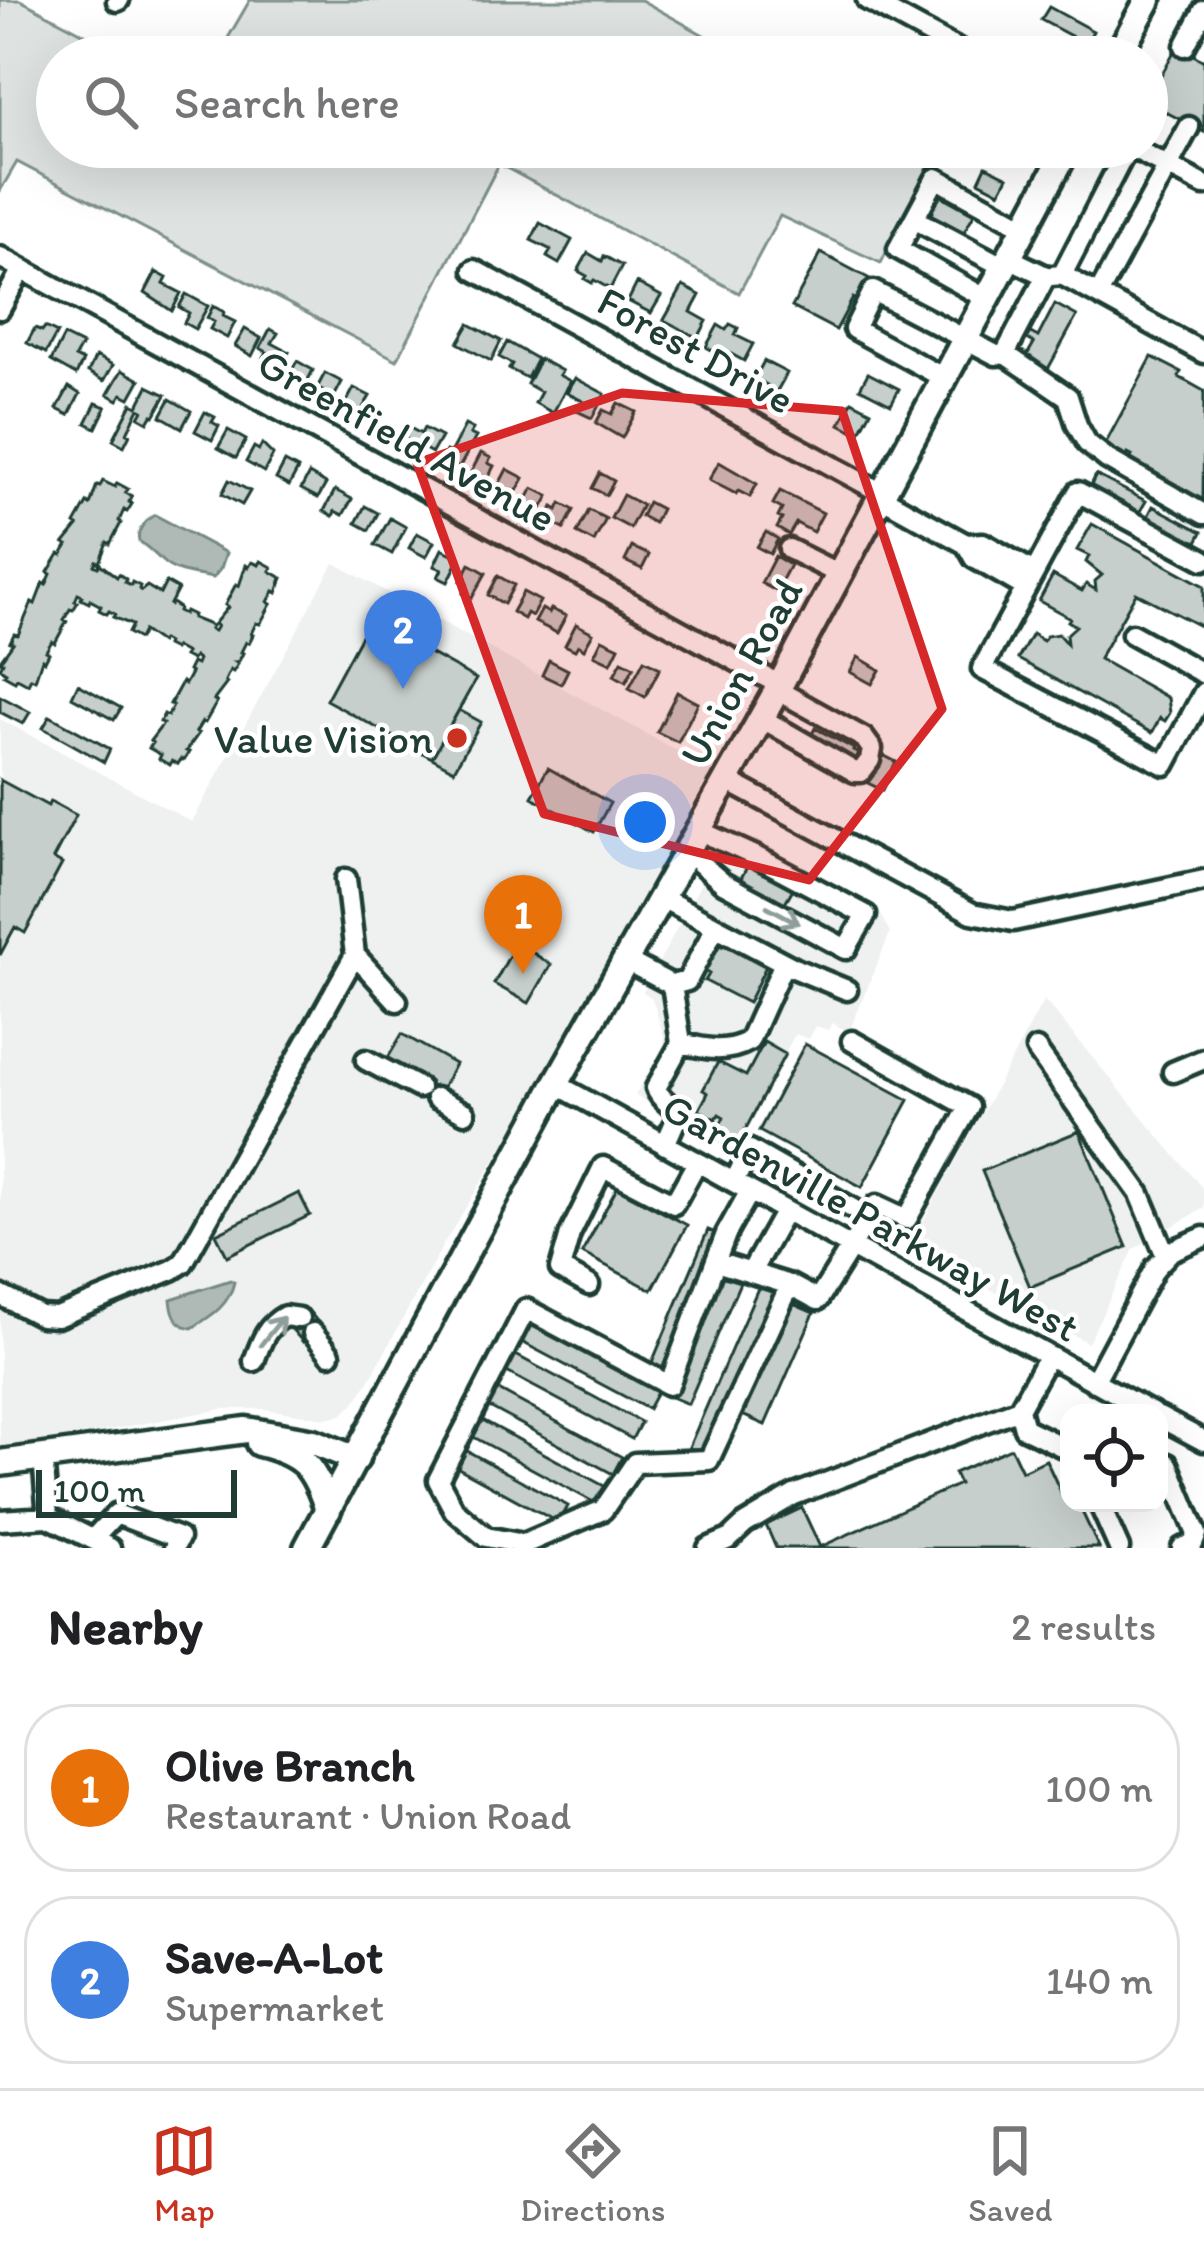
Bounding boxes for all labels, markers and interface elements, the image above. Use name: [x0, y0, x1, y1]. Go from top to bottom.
search box: [36, 36, 1168, 168]
icon: search: [78, 69, 144, 135]
text: Search here: [174, 75, 400, 129]
street label: Forest Drive: [589, 275, 803, 425]
street label: Greenfield Avenue: [249, 337, 565, 543]
street label: Union Road: [669, 569, 814, 775]
pin: 2: [364, 590, 442, 689]
place label: Value Vision: [214, 713, 433, 764]
marker: Value Vision: [444, 725, 470, 751]
your location: [615, 792, 675, 852]
pin: 1: [484, 875, 562, 974]
one-way arrow: [765, 904, 800, 927]
street label: Gardenville Parkway West: [654, 1081, 1088, 1353]
one-way arrow: [258, 1316, 285, 1348]
map controls: [1060, 1404, 1168, 1512]
button: locate: [1060, 1404, 1168, 1512]
scale bar: [36, 1464, 237, 1517]
text: 100 m: [54, 1471, 145, 1510]
text: Nearby: [48, 1596, 203, 1657]
text: 2 results: [1011, 1603, 1156, 1650]
text: Olive Branch: [165, 1738, 414, 1792]
text: 1: [81, 1765, 99, 1812]
text: 100 m: [1045, 1765, 1153, 1812]
text: Restaurant · Union Road: [165, 1792, 571, 1839]
text: Save-A-Lot: [165, 1930, 383, 1984]
text: 2: [80, 1957, 100, 2004]
text: 140 m: [1046, 1957, 1153, 2004]
text: Supermarket: [165, 1984, 384, 2031]
tab: Map: [151, 2118, 217, 2229]
tab: Directions: [520, 2118, 665, 2229]
tab: Saved: [968, 2118, 1053, 2229]

